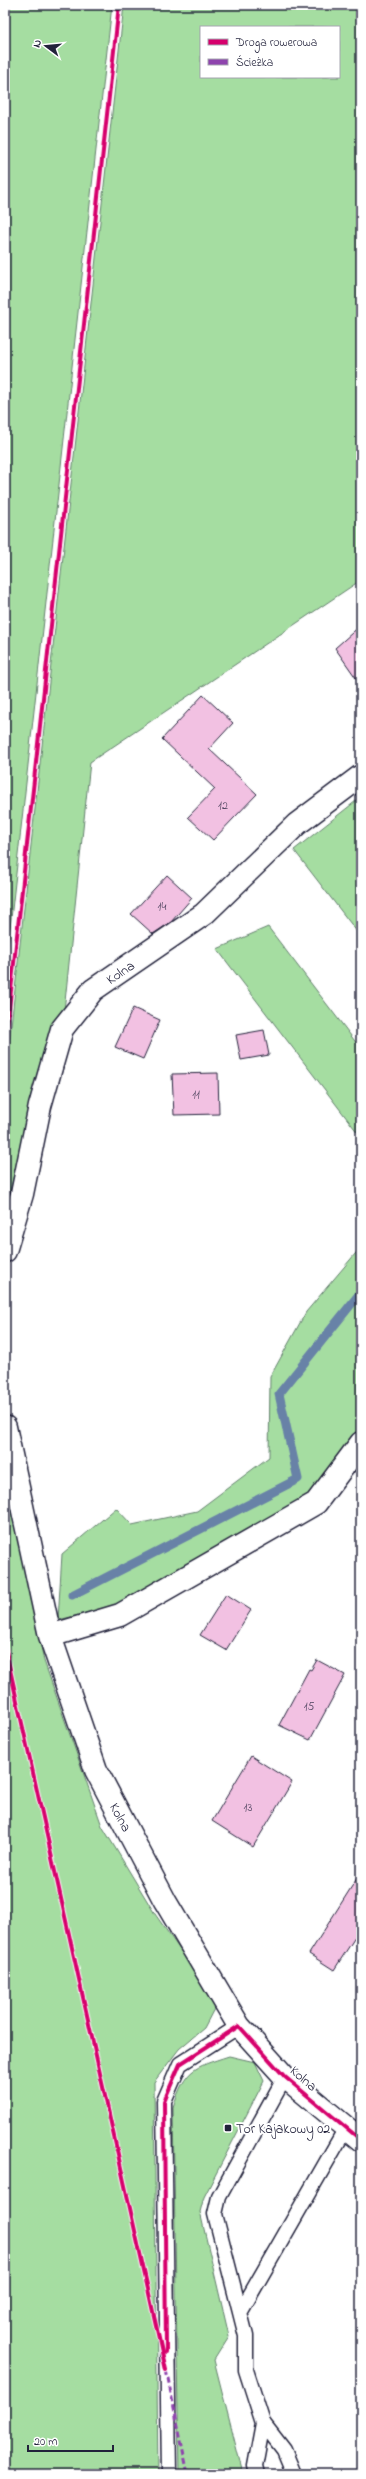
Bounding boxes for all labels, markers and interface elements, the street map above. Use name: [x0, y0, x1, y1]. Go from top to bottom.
north arrow: [26, 26, 66, 66]
legend: [200, 26, 340, 78]
text: Droga rowerowa: [235, 34, 317, 53]
text: N: [29, 38, 46, 49]
text: Ścieżka: [236, 54, 273, 72]
house number: 12: [218, 797, 228, 815]
house number: 14: [158, 898, 166, 916]
street label: Kolna: [102, 956, 139, 990]
house number: 11: [192, 1086, 200, 1104]
house number: 15: [304, 1698, 314, 1716]
street label: Kolna: [103, 1799, 136, 1836]
house number: 13: [244, 1799, 252, 1817]
street label: Kolna: [285, 2061, 321, 2097]
place label: Tor Kajakowy 02: [236, 2119, 330, 2141]
marker: Tor Kajakowy 02: [223, 2123, 233, 2133]
scale bar: [28, 2427, 113, 2453]
text: 20 m: [34, 2433, 57, 2451]

